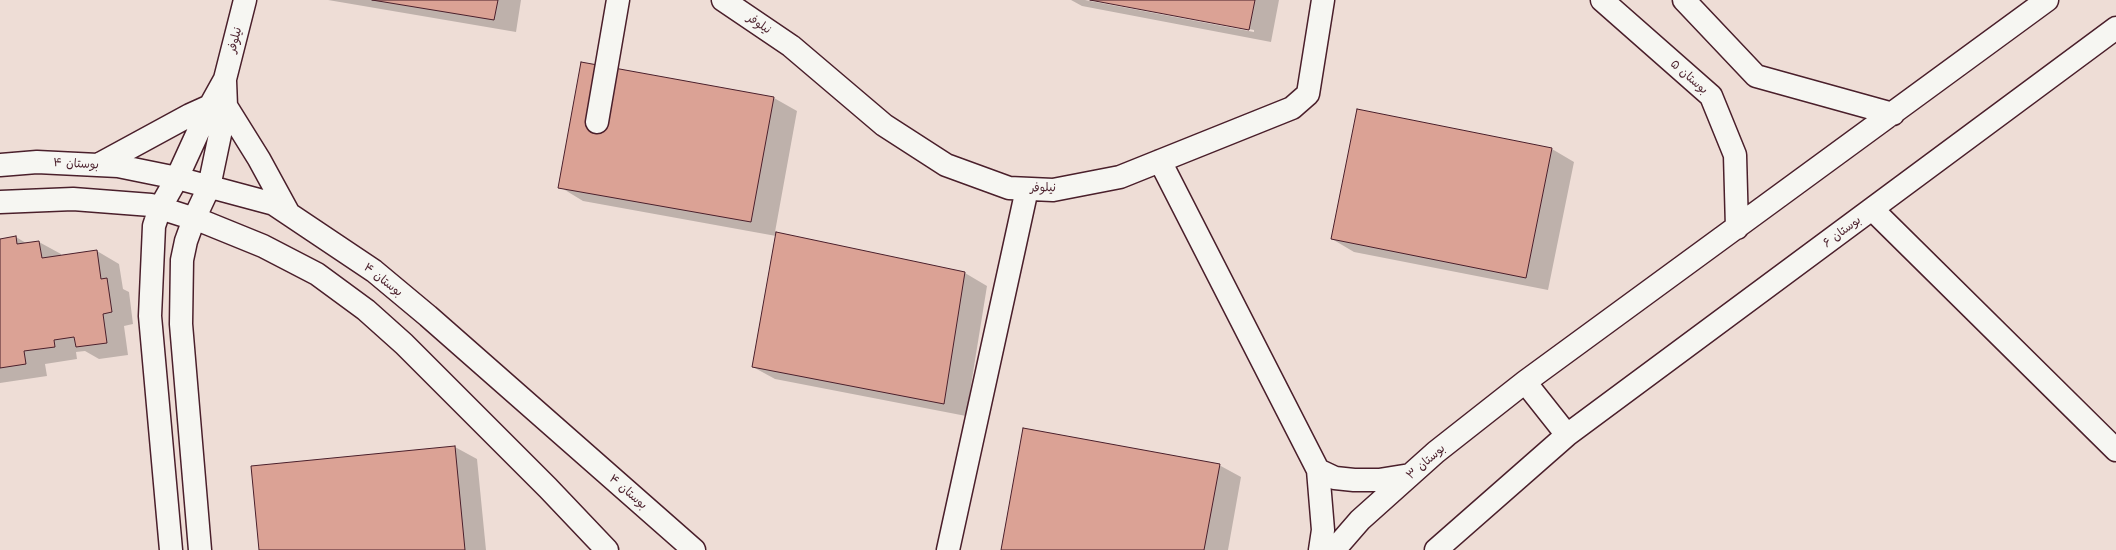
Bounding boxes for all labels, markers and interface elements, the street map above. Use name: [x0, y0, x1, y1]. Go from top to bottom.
street label: نیلوفر: [744, 11, 774, 37]
street label: نیلوفر: [225, 26, 245, 54]
street label: بوستان ۵: [1667, 57, 1711, 97]
street label: بوستان ۴: [53, 156, 99, 172]
street label: نیلوفر: [1030, 181, 1056, 195]
street label: بوستان ۶: [1820, 213, 1864, 251]
street label: بوستان ۴: [361, 260, 405, 300]
street label: بوستان ۳: [1404, 441, 1448, 483]
street label: بوستان ۴: [606, 472, 650, 512]

